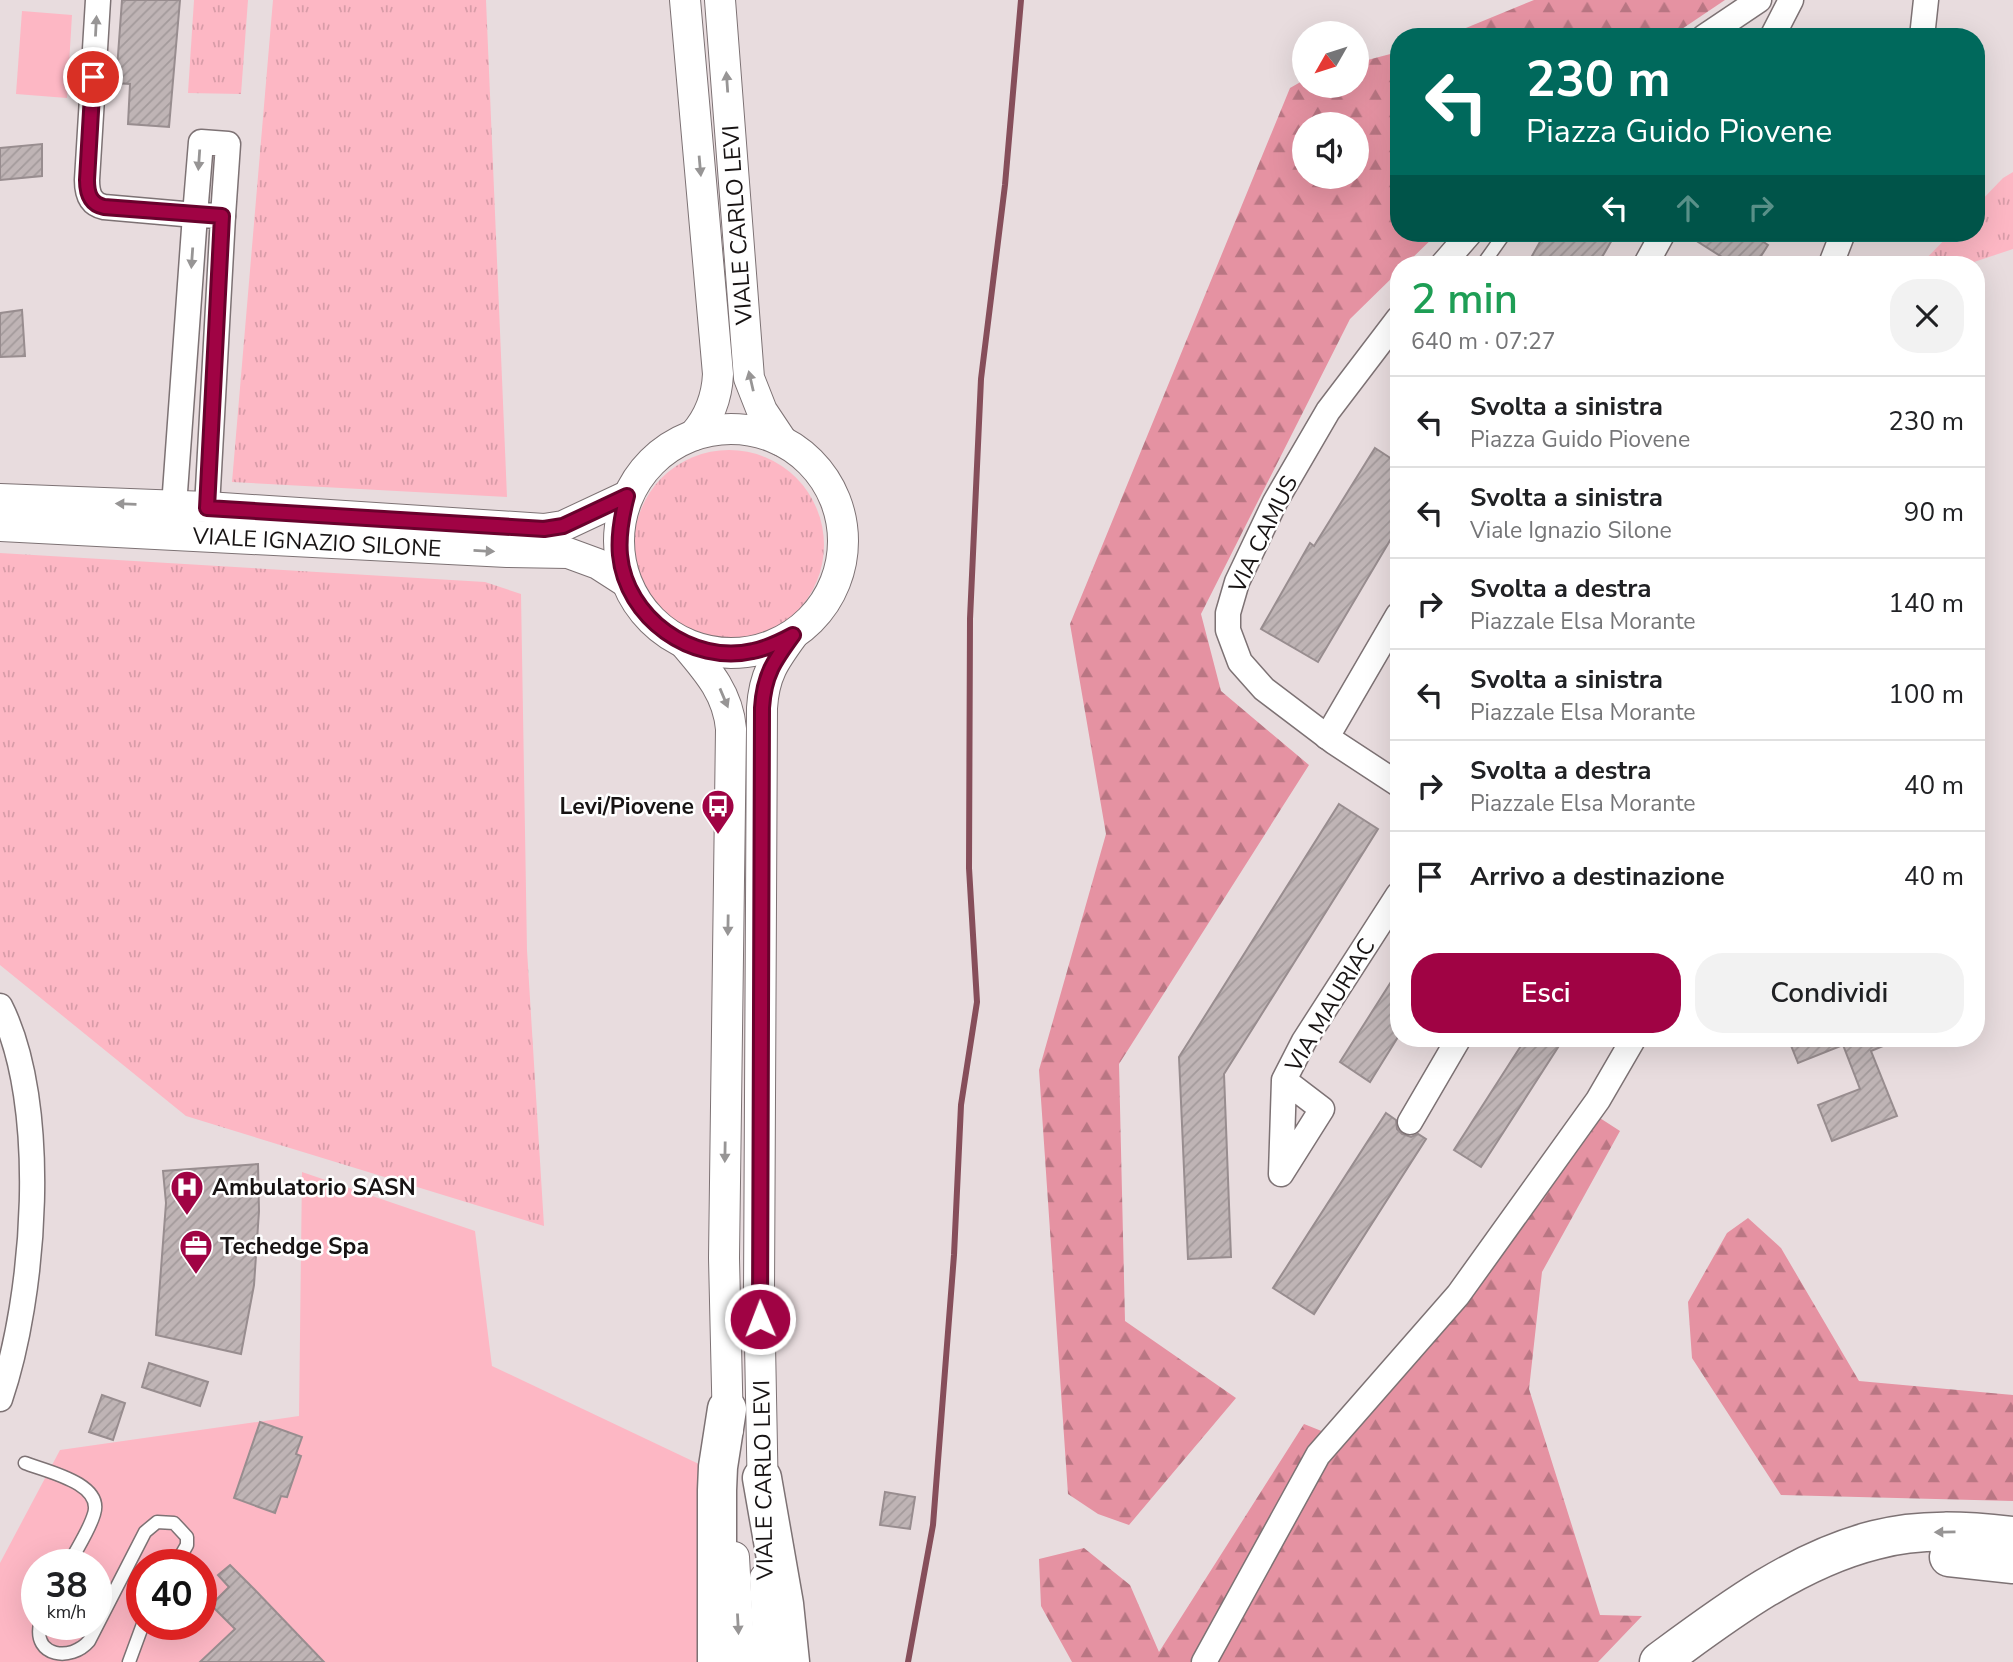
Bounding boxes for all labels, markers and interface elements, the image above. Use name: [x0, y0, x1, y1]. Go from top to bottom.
one-way arrow: [91, 14, 102, 36]
north arrow: [1292, 21, 1368, 98]
map controls: [1292, 21, 1369, 189]
text: 230 m: [1526, 46, 1670, 113]
pin: [63, 47, 123, 107]
icon: left: [1411, 56, 1502, 147]
icon: arrive: [74, 58, 112, 96]
one-way arrow: [721, 70, 732, 92]
text: Piazza Guido Piovene: [1526, 110, 1832, 153]
button: sound: [1292, 112, 1369, 189]
street label: VIALE CARLO LEVI: [715, 124, 760, 327]
one-way arrow: [194, 150, 205, 172]
one-way arrow: [694, 155, 705, 177]
icon: left: [1596, 189, 1634, 227]
icon: ahead: [1669, 189, 1707, 227]
icon: right: [1742, 189, 1780, 227]
one-way arrow: [187, 247, 198, 269]
text: 2 min: [1411, 271, 1518, 328]
button: close: [1890, 279, 1964, 353]
text: 640 m · 07:27: [1411, 326, 1556, 357]
one-way arrow: [745, 370, 756, 392]
text: Svolta a sinistra: [1470, 389, 1663, 424]
icon: left: [1411, 403, 1449, 441]
text: 230 m: [1888, 404, 1964, 439]
text: Piazza Guido Piovene: [1470, 424, 1690, 455]
street label: VIA CAMUS: [1221, 470, 1305, 599]
text: Svolta a sinistra: [1470, 480, 1663, 515]
icon: left: [1411, 494, 1449, 532]
text: 90 m: [1904, 495, 1964, 530]
one-way arrow: [115, 498, 137, 509]
text: Viale Ignazio Silone: [1470, 515, 1672, 546]
street label: VIALE IGNAZIO SILONE: [191, 520, 442, 564]
one-way arrow: [473, 546, 495, 557]
text: Svolta a destra: [1470, 571, 1652, 606]
icon: right: [1411, 585, 1449, 623]
text: 140 m: [1888, 586, 1964, 621]
text: Piazzale Elsa Morante: [1470, 606, 1696, 637]
text: Svolta a sinistra: [1470, 662, 1663, 697]
icon: left: [1411, 676, 1449, 714]
text: 100 m: [1888, 677, 1964, 712]
one-way arrow: [718, 688, 729, 709]
text: Piazzale Elsa Morante: [1470, 697, 1696, 728]
text: Svolta a destra: [1470, 753, 1652, 788]
icon: right: [1411, 767, 1449, 805]
text: 40 m: [1904, 768, 1964, 803]
bus stop icon: Levi/Piovene: [699, 787, 737, 836]
text: Piazzale Elsa Morante: [1470, 788, 1696, 819]
place label: Levi/Piovene: [560, 791, 694, 822]
icon: arrive: [1411, 858, 1449, 896]
text: Arrivo a destinazione: [1470, 859, 1725, 894]
text: 40 m: [1904, 859, 1964, 894]
one-way arrow: [722, 914, 734, 936]
street label: VIA MAURIAC: [1278, 933, 1383, 1079]
button: Esci: [1411, 953, 1681, 1033]
button: Condividi: [1695, 953, 1964, 1033]
one-way arrow: [719, 1141, 731, 1163]
hospital icon: Ambulatorio SASN: [168, 1168, 206, 1217]
place label: Ambulatorio SASN: [212, 1172, 416, 1203]
office icon: Techedge Spa: [177, 1227, 215, 1276]
place label: Techedge Spa: [220, 1231, 369, 1262]
position arrow: [723, 1282, 797, 1356]
street label: VIALE CARLO LEVI: [746, 1380, 781, 1581]
one-way arrow: [1934, 1526, 1956, 1538]
speed limit sign: 40: [126, 1549, 217, 1640]
text: 38: [45, 1562, 88, 1609]
text: km/h: [47, 1600, 86, 1624]
one-way arrow: [732, 1613, 743, 1635]

